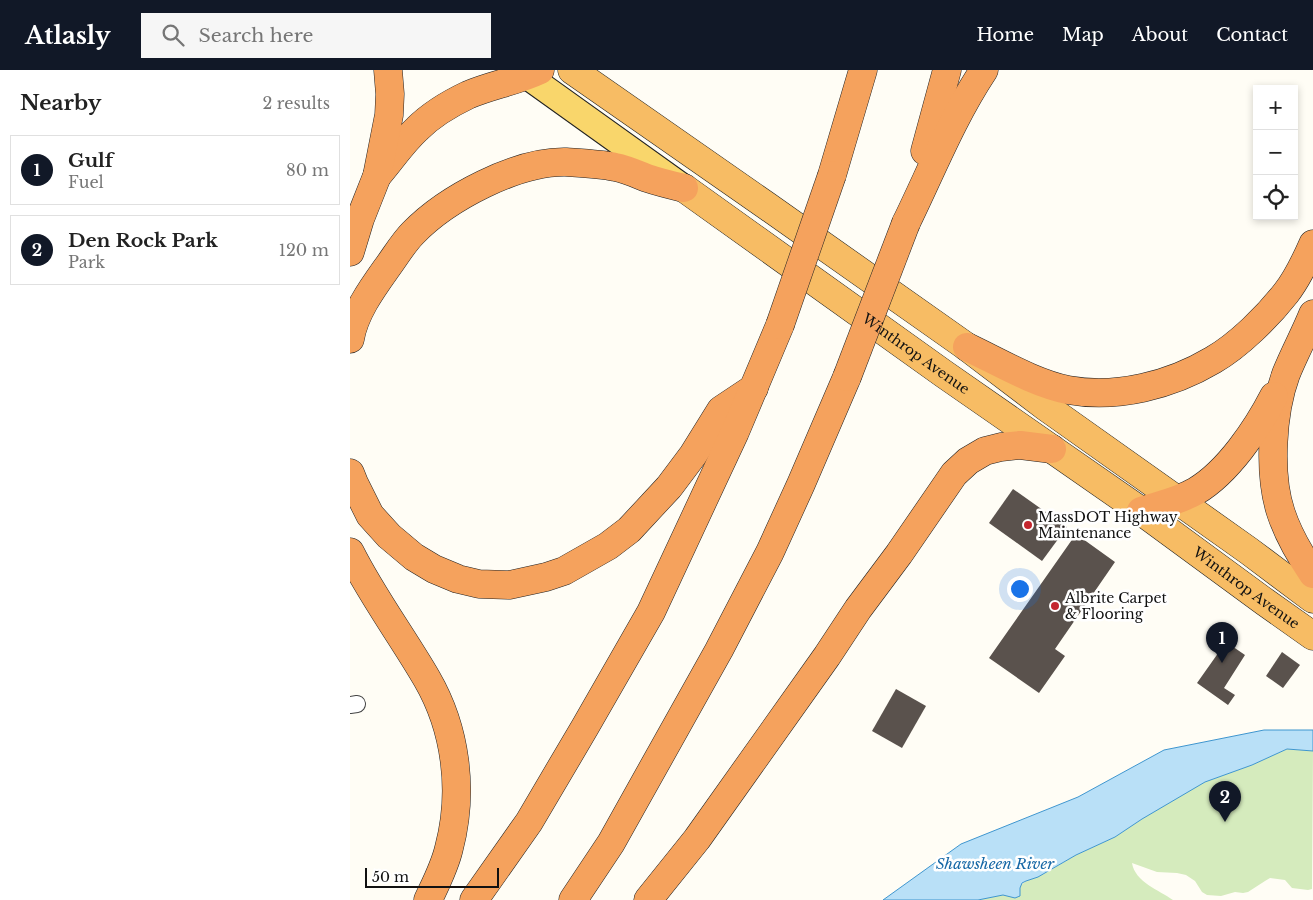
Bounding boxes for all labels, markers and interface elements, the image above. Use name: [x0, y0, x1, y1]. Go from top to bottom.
search box: [141, 13, 491, 58]
text: Atlasly: [25, 21, 111, 50]
icon: search: [159, 21, 187, 49]
text: Search here: [199, 24, 314, 47]
text: Home: [976, 24, 1034, 46]
text: Map: [1062, 24, 1104, 46]
text: About: [1132, 24, 1188, 46]
text: Contact: [1216, 24, 1288, 46]
map controls: [1253, 85, 1298, 220]
button: +: [1253, 85, 1298, 130]
text: Nearby: [20, 90, 101, 116]
text: 2 results: [262, 93, 330, 113]
button: −: [1253, 130, 1298, 175]
text: Gulf: [68, 149, 113, 172]
text: 1: [34, 160, 40, 180]
text: 80 m: [286, 160, 329, 180]
text: Fuel: [68, 172, 104, 192]
button: locate: [1253, 175, 1298, 220]
text: Den Rock Park: [68, 229, 218, 252]
text: 2: [32, 240, 42, 260]
text: 120 m: [279, 240, 329, 260]
text: Park: [68, 252, 105, 272]
street label: Winthrop Avenue: [858, 309, 973, 398]
place label: MassDOT Highway Maintenance: [1038, 508, 1178, 542]
marker: MassDOT Highway Maintenance: [1022, 519, 1034, 531]
street label: Winthrop Avenue: [1188, 542, 1303, 633]
your location: [1007, 576, 1033, 602]
place label: Albrite Carpet & Flooring: [1064, 589, 1167, 623]
marker: Albrite Carpet & Flooring: [1049, 600, 1061, 612]
pin: 1: [1206, 622, 1238, 663]
pin: 2: [1209, 781, 1241, 822]
water label: Shawsheen River: [936, 854, 1055, 873]
scale bar: [365, 865, 499, 888]
text: 50 m: [372, 868, 409, 886]

